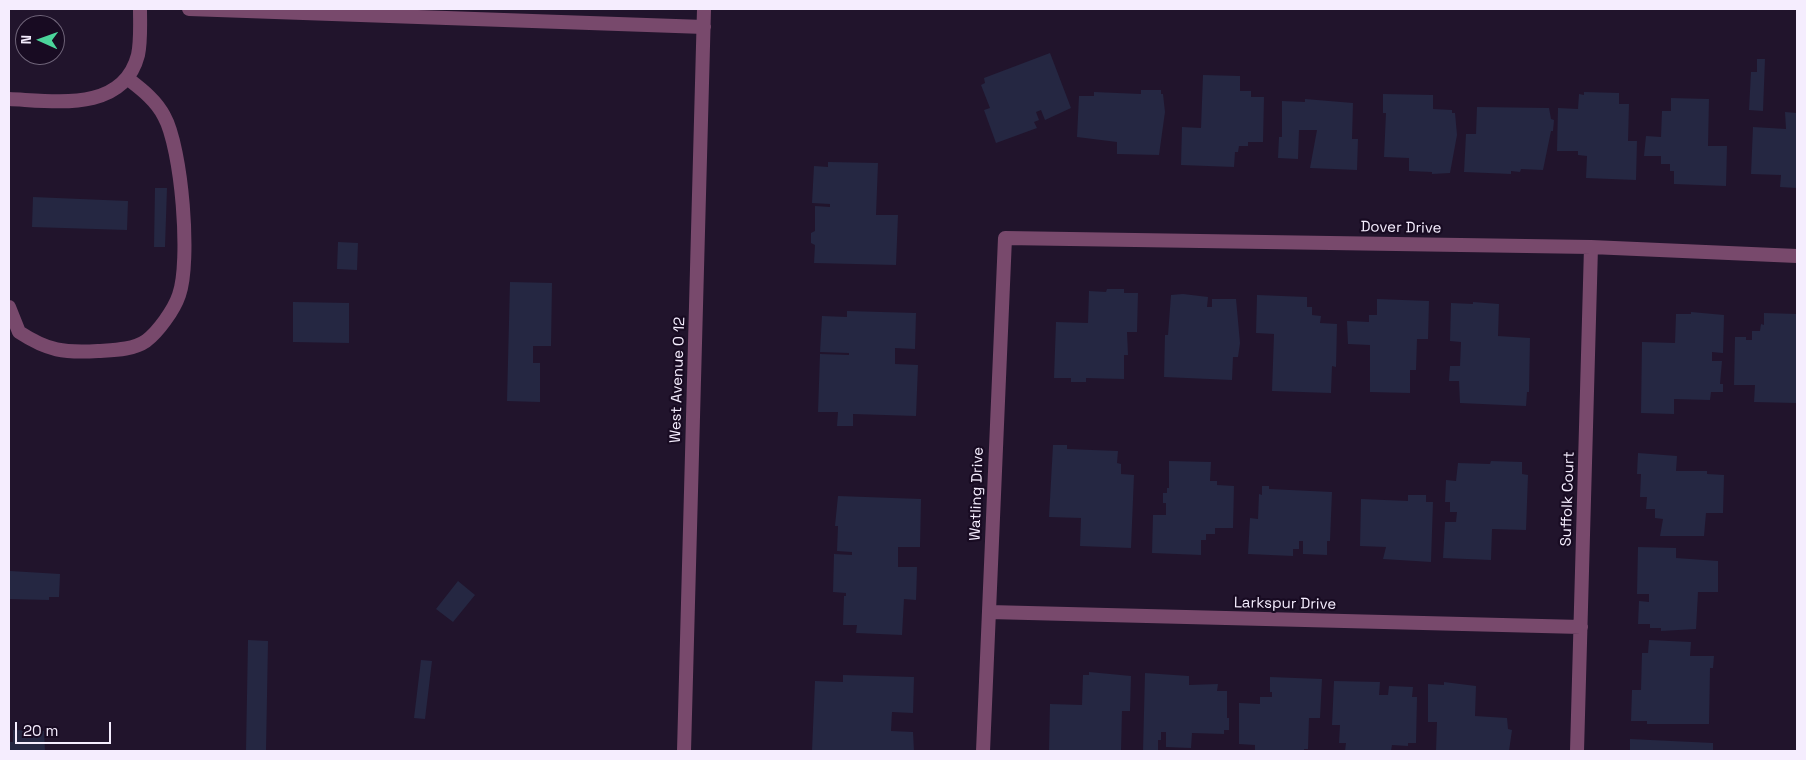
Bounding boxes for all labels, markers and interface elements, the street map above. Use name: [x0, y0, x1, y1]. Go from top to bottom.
north arrow: [15, 15, 65, 65]
text: N: [17, 35, 35, 45]
street label: Dover Drive: [1360, 218, 1442, 238]
street label: West Avenue O 12: [667, 317, 689, 443]
street label: Watling Drive: [966, 447, 988, 541]
street label: Suffolk Court: [1557, 451, 1579, 547]
street label: Larkspur Drive: [1234, 594, 1336, 614]
scale bar: [18, 712, 114, 744]
text: 20 m: [23, 721, 58, 740]

